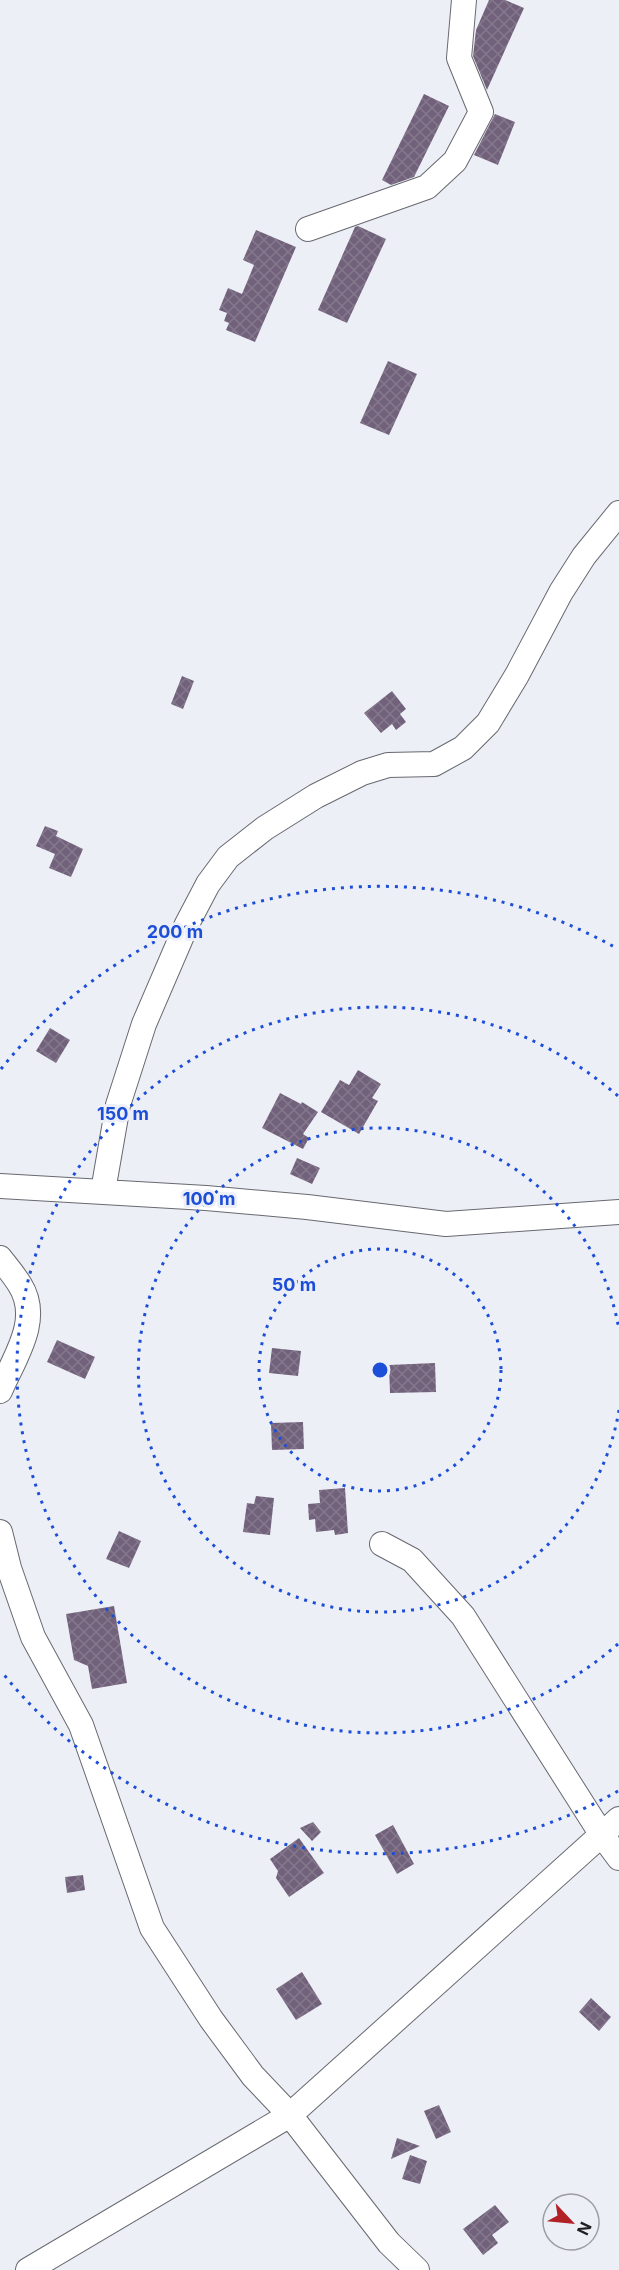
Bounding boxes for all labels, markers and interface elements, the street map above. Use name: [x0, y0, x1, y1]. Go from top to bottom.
text: 200 m: [147, 921, 203, 942]
text: 150 m: [97, 1103, 149, 1124]
text: 100 m: [183, 1188, 235, 1209]
text: 50 m: [272, 1274, 316, 1295]
centre of rings: [370, 1360, 390, 1380]
north arrow: [541, 2192, 601, 2252]
text: N: [573, 2219, 596, 2238]

